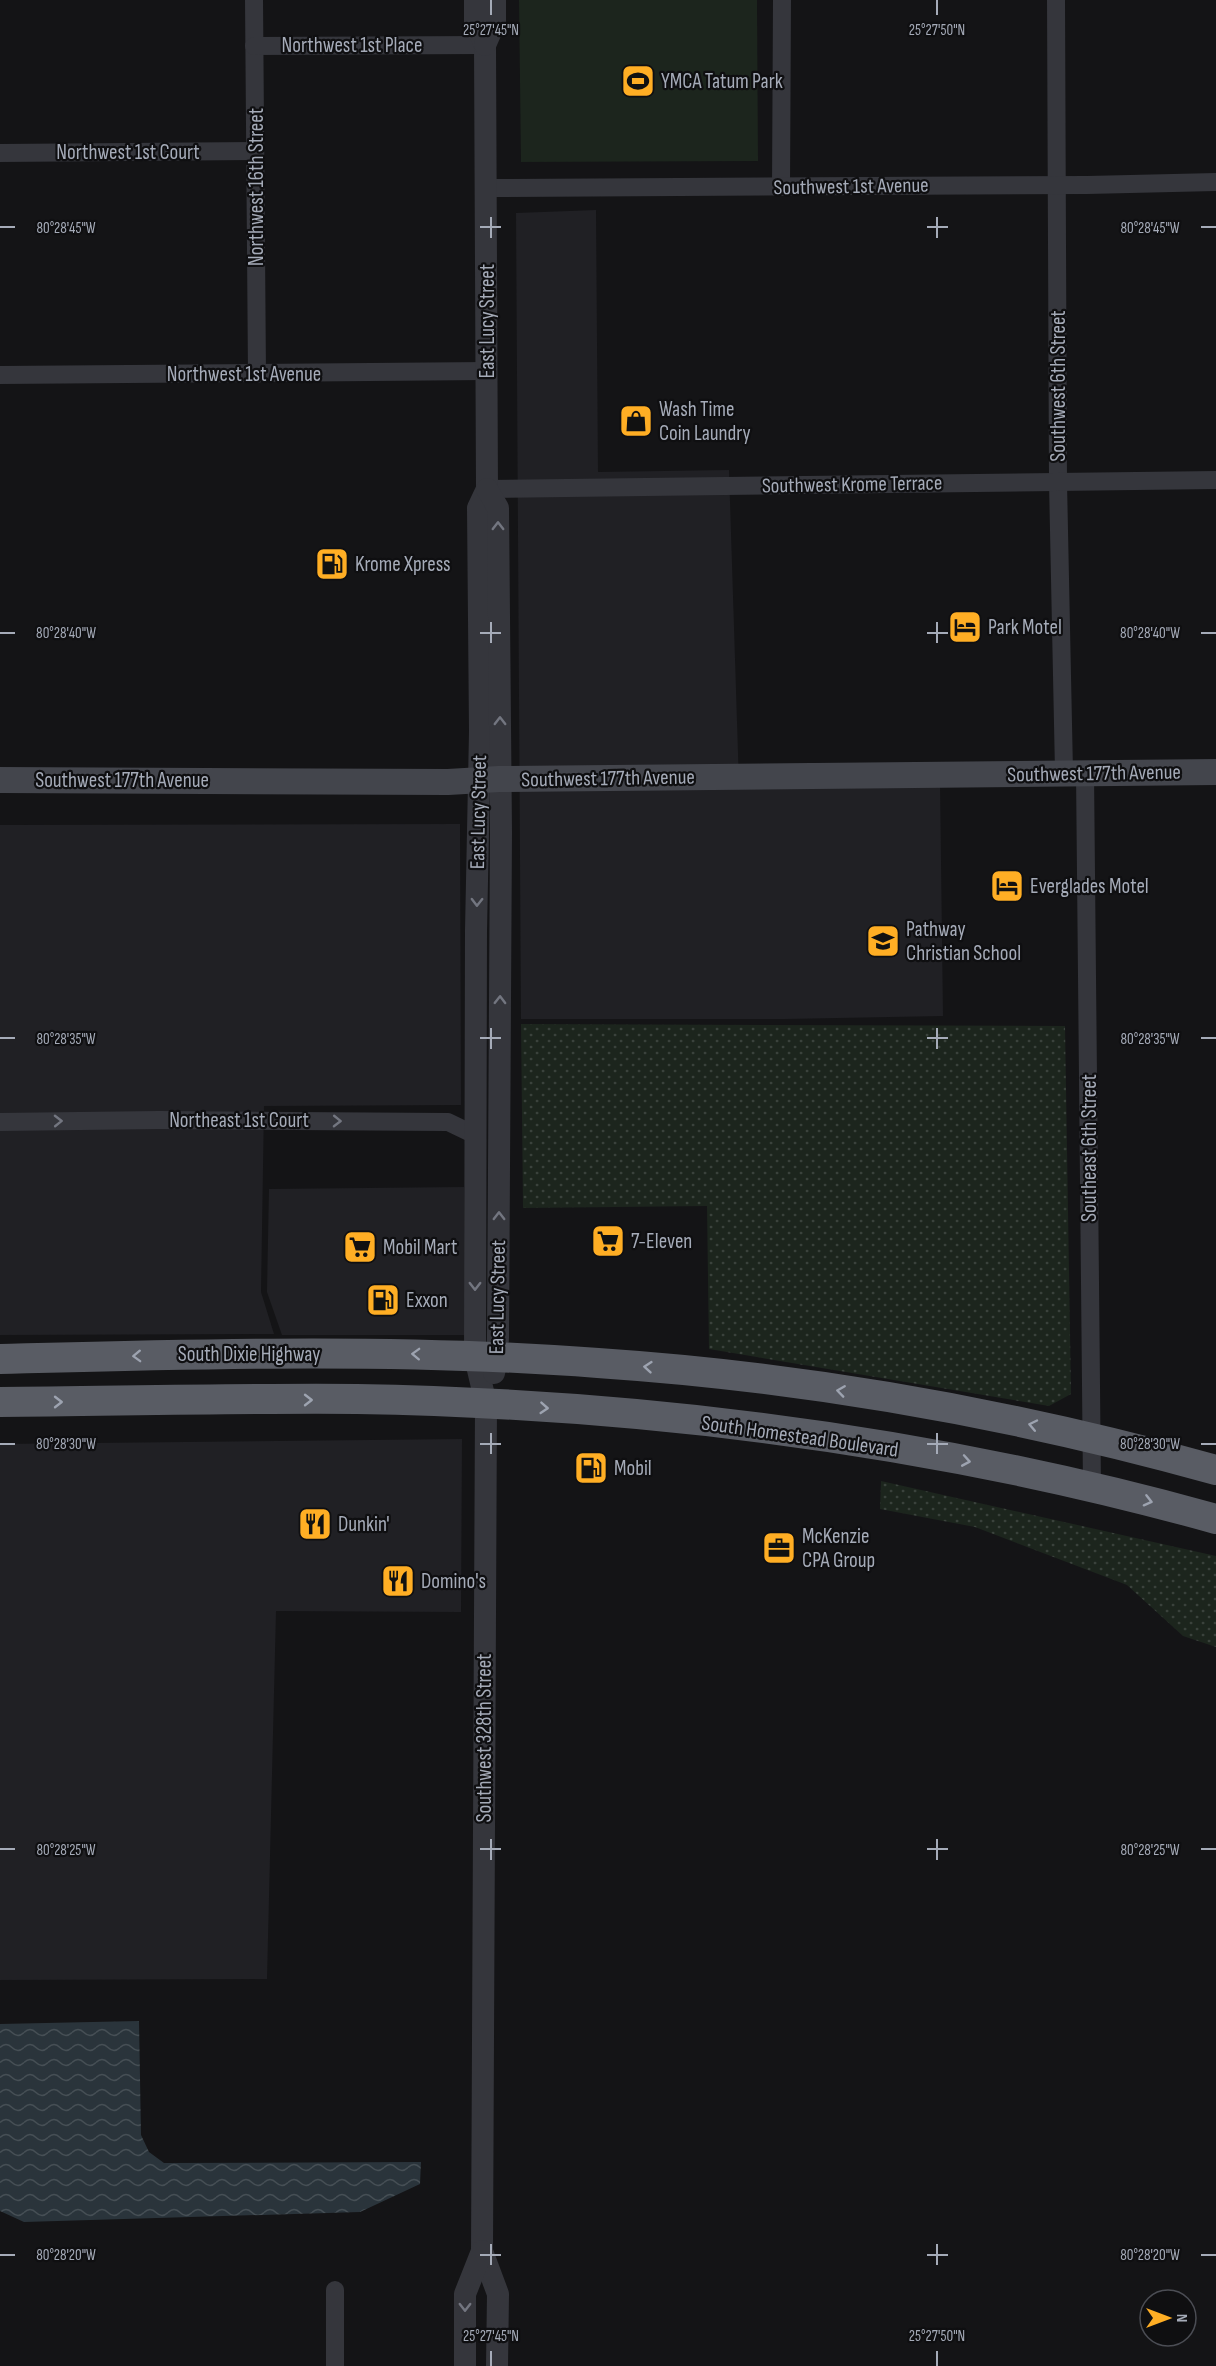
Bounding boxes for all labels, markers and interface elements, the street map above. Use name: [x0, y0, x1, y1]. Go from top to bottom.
text: 25°27'45"N: [463, 21, 519, 40]
text: 25°27'50"N: [909, 21, 965, 40]
street label: Northwest 1st Place: [282, 33, 422, 58]
sports icon: YMCA Tatum Park: [620, 63, 656, 99]
place label: YMCA Tatum Park: [661, 69, 783, 94]
street label: Northwest 16th Street: [244, 108, 269, 266]
street label: Northwest 1st Court: [56, 140, 200, 165]
street label: Southwest 1st Avenue: [773, 173, 929, 200]
text: 80°28'45"W: [36, 219, 96, 238]
text: 80°28'45"W: [1120, 219, 1180, 238]
street label: East Lucy Street: [475, 264, 500, 378]
street label: Southwest 6th Street: [1046, 310, 1071, 462]
street label: Northwest 1st Avenue: [167, 362, 321, 387]
place label: Wash Time Coin Laundry: [659, 397, 751, 446]
shop icon: Wash Time Coin Laundry: [618, 403, 654, 439]
street label: Southwest Krome Terrace: [762, 470, 942, 499]
one-way arrow: [492, 521, 504, 530]
fuel station icon: Krome Xpress: [314, 546, 350, 582]
place label: Krome Xpress: [355, 552, 451, 577]
hotel icon: Park Motel: [947, 609, 983, 645]
place label: Park Motel: [988, 615, 1062, 640]
text: 80°28'40"W: [36, 624, 96, 643]
text: 80°28'40"W: [1120, 624, 1180, 643]
one-way arrow: [494, 716, 506, 725]
street label: East Lucy Street: [465, 755, 492, 869]
street label: Southwest 177th Avenue: [1007, 759, 1181, 788]
street label: Southwest 177th Avenue: [521, 764, 695, 793]
street label: Southwest 177th Avenue: [35, 768, 209, 793]
hotel icon: Everglades Motel: [989, 868, 1025, 904]
place label: Everglades Motel: [1030, 874, 1149, 899]
one-way arrow: [471, 897, 483, 906]
place label: Pathway Christian School: [906, 917, 1021, 966]
school or university icon: Pathway Christian School: [865, 923, 901, 959]
one-way arrow: [494, 996, 506, 1005]
text: 80°28'35"W: [36, 1030, 96, 1049]
text: 80°28'35"W: [1120, 1030, 1180, 1049]
street label: Southeast 6th Street: [1077, 1074, 1102, 1222]
street label: Northeast 1st Court: [169, 1108, 309, 1133]
one-way arrow: [54, 1115, 63, 1127]
one-way arrow: [333, 1115, 342, 1127]
one-way arrow: [493, 1212, 505, 1221]
supermarket icon: 7-Eleven: [590, 1223, 626, 1259]
supermarket icon: Mobil Mart: [342, 1229, 378, 1265]
place label: 7-Eleven: [631, 1229, 692, 1254]
place label: Mobil Mart: [383, 1235, 457, 1260]
street label: East Lucy Street: [484, 1240, 511, 1354]
one-way arrow: [469, 1281, 481, 1290]
fuel station icon: Exxon: [365, 1282, 401, 1318]
place label: Exxon: [406, 1288, 448, 1313]
street label: South Dixie Highway: [178, 1342, 320, 1367]
one-way arrow: [412, 1348, 421, 1360]
one-way arrow: [133, 1349, 142, 1362]
one-way arrow: [643, 1361, 653, 1374]
one-way arrow: [837, 1385, 846, 1397]
one-way arrow: [303, 1394, 312, 1406]
one-way arrow: [54, 1396, 63, 1408]
one-way arrow: [540, 1401, 549, 1414]
street label: South Homestead Boulevard: [700, 1410, 900, 1463]
one-way arrow: [1029, 1419, 1039, 1432]
text: 80°28'30"W: [36, 1435, 96, 1454]
text: 80°28'30"W: [1120, 1435, 1180, 1454]
fuel station icon: Mobil: [573, 1450, 609, 1486]
one-way arrow: [961, 1454, 971, 1467]
place label: Mobil: [614, 1456, 652, 1481]
one-way arrow: [1143, 1494, 1153, 1507]
restaurant icon: Dunkin': [297, 1506, 333, 1542]
place label: Dunkin': [338, 1512, 390, 1537]
place label: McKenzie CPA Group: [802, 1524, 875, 1573]
office icon: McKenzie CPA Group: [761, 1530, 797, 1566]
restaurant icon: Domino's: [380, 1563, 416, 1599]
place label: Domino's: [421, 1569, 486, 1594]
street label: Southwest 328th Street: [472, 1653, 497, 1823]
text: 80°28'25"W: [36, 1841, 96, 1860]
text: 80°28'25"W: [1120, 1841, 1180, 1860]
text: 80°28'20"W: [36, 2246, 96, 2265]
text: 80°28'20"W: [1120, 2246, 1180, 2265]
north arrow: [1138, 2288, 1198, 2348]
one-way arrow: [459, 2302, 471, 2311]
text: N: [1172, 2314, 1191, 2322]
text: 25°27'45"N: [463, 2327, 519, 2346]
text: 25°27'50"N: [909, 2327, 965, 2346]

